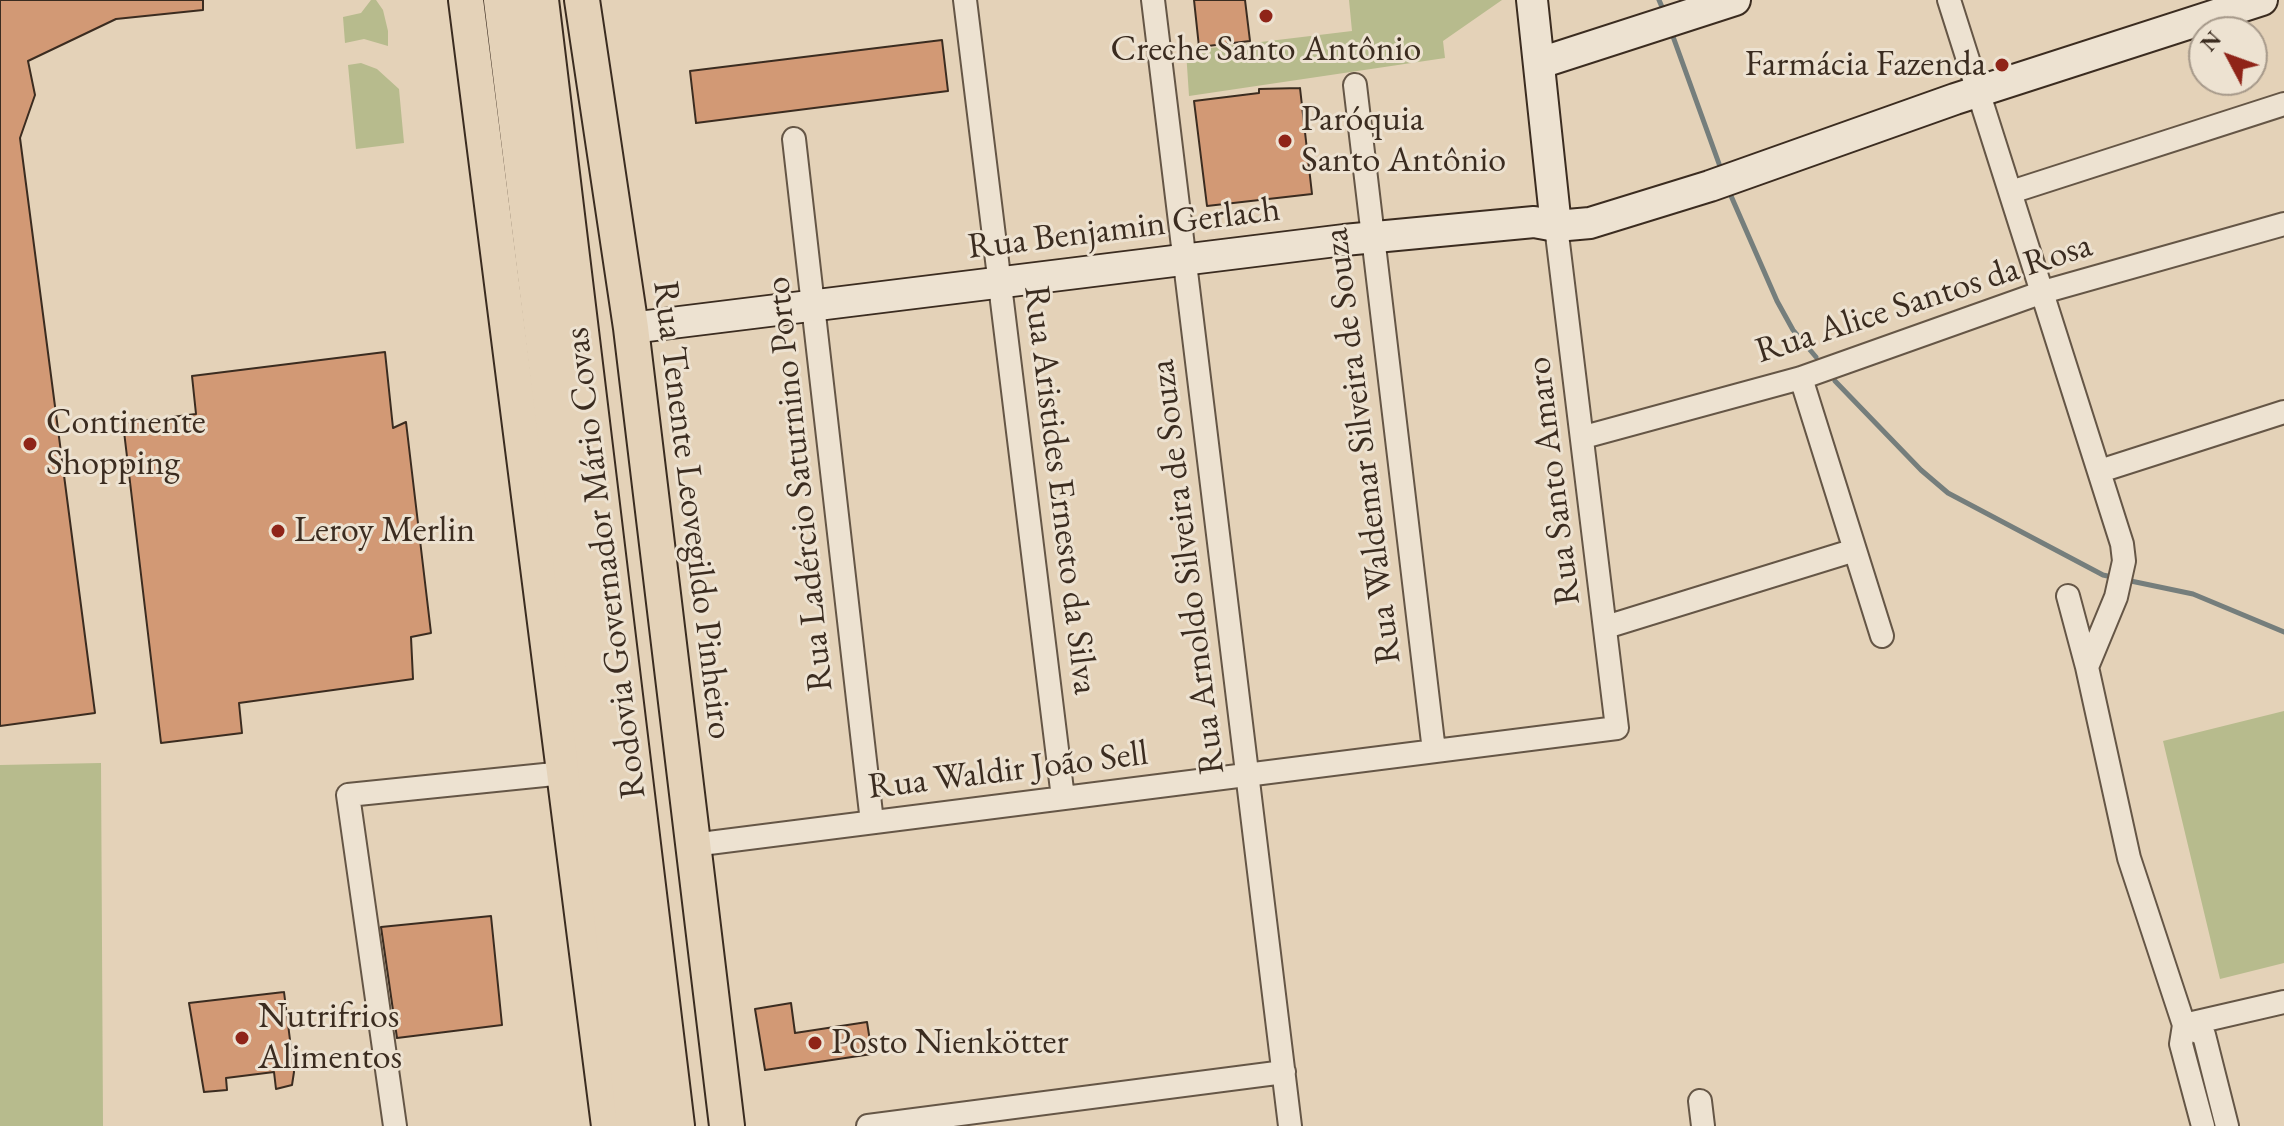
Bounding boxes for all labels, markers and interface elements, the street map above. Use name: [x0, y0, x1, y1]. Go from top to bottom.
marker: Creche Santo Antônio: [1257, 7, 1275, 25]
north arrow: [2188, 16, 2268, 96]
text: N: [2194, 25, 2228, 57]
place label: Creche Santo Antônio: [1111, 28, 1421, 72]
place label: Farmácia Fazenda: [1745, 43, 1986, 87]
marker: Farmácia Fazenda: [1993, 56, 2011, 74]
place label: Paróquia Santo Antônio: [1301, 98, 1506, 183]
marker: Paróquia Santo Antônio: [1276, 132, 1294, 150]
street label: Rua Benjamin Gerlach: [965, 188, 1283, 270]
street label: Rua Alice Santos da Rosa: [1750, 224, 2098, 374]
street label: Rua Waldemar Silveira de Souza: [1315, 226, 1411, 666]
street label: Rua Ladércio Saturnino Porto: [757, 275, 843, 693]
street label: Rua Tenente Leovegildo Pinheiro: [642, 278, 742, 742]
street label: Rua Aristides Ernesto da Silva: [1013, 283, 1107, 697]
street label: Rodovia Governador Mário Covas: [556, 325, 656, 801]
street label: Rua Santo Amaro: [1517, 354, 1591, 608]
street label: Rua Arnoldo Silveira de Souza: [1141, 357, 1235, 777]
place label: Continente Shopping: [46, 401, 206, 486]
marker: Continente Shopping: [21, 435, 39, 453]
place label: Leroy Merlin: [294, 509, 475, 553]
marker: Leroy Merlin: [269, 522, 287, 540]
street label: Rua Waldir João Sell: [866, 732, 1150, 810]
place label: Nutrifrios Alimentos: [258, 995, 402, 1080]
place label: Posto Nienkötter: [831, 1021, 1069, 1065]
marker: Nutrifrios Alimentos: [233, 1029, 251, 1047]
marker: Posto Nienkötter: [806, 1034, 824, 1052]

